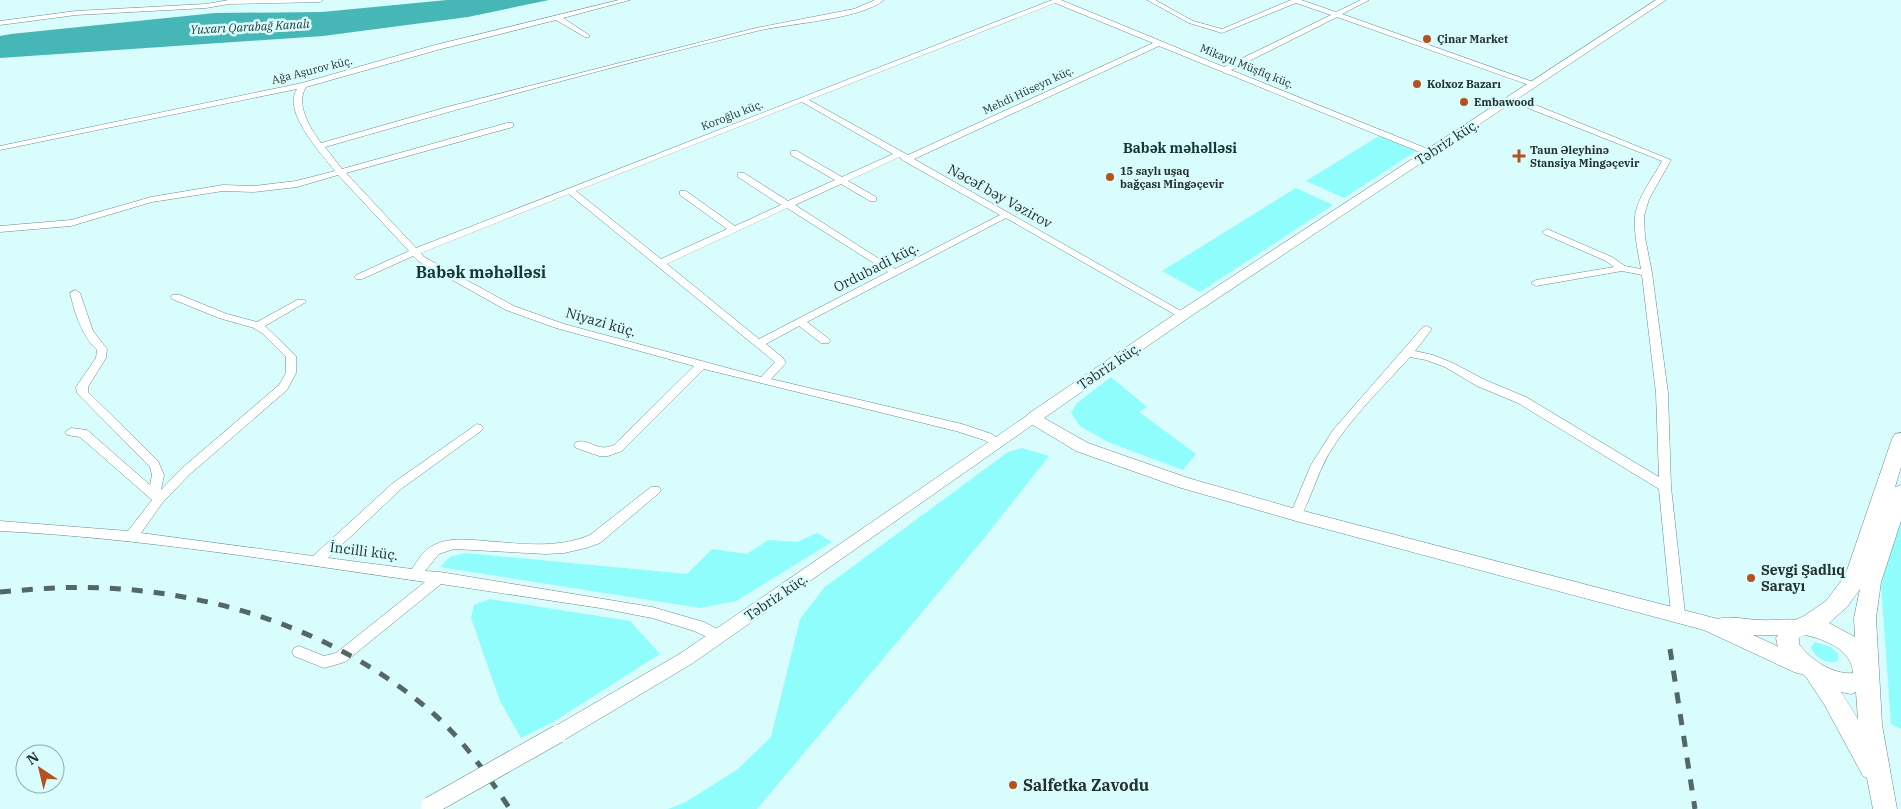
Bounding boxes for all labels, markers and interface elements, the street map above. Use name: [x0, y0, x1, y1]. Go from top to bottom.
water label: Yuxarı Qarabağ Kanalı: [190, 16, 310, 37]
place label: Çinar Market: [1437, 32, 1508, 46]
marker: Çinar Market: [1421, 33, 1433, 45]
street label: Mikayıl Müşfiq küç.: [1198, 41, 1296, 91]
street label: Ağa Aşurov küç.: [270, 53, 354, 87]
street label: Mehdi Hüseyn küç.: [980, 63, 1076, 117]
place label: Kolxoz Bazarı: [1427, 77, 1501, 91]
marker: Kolxoz Bazarı: [1411, 78, 1423, 90]
place label: Embawood: [1474, 95, 1534, 109]
marker: Embawood: [1458, 96, 1470, 108]
street label: Koroğlu küç.: [699, 97, 765, 133]
street label: Təbriz küç.: [1412, 115, 1482, 169]
district label: Babək məhəlləsi: [1123, 139, 1237, 157]
place label: Taun Əleyhinə Stansiya Mingəçevir: [1530, 143, 1640, 170]
marker: Taun Əleyhinə Stansiya Mingəçevir: [1512, 149, 1526, 163]
street label: Nəcəf bəy Vəzirov: [945, 160, 1056, 232]
place label: 15 saylı uşaq bağçası Mingəçevir: [1120, 164, 1225, 191]
marker: 15 saylı uşaq bağçası Mingəçevir: [1104, 171, 1116, 183]
street label: Ordubadi küç.: [830, 238, 922, 296]
district label: Babək məhəlləsi: [416, 262, 546, 282]
street label: Niyazi küç.: [564, 303, 638, 341]
street label: Təbriz küç.: [1074, 338, 1144, 394]
street label: İncilli küç.: [329, 538, 399, 564]
place label: Sevgi Şadlıq Sarayı: [1761, 561, 1845, 595]
street label: Təbriz küç.: [741, 569, 811, 625]
marker: Sevgi Şadlıq Sarayı: [1745, 572, 1757, 584]
north arrow: [15, 744, 65, 794]
text: N: [23, 748, 42, 769]
place label: Salfetka Zavodu: [1023, 775, 1149, 795]
marker: Salfetka Zavodu: [1007, 779, 1019, 791]

